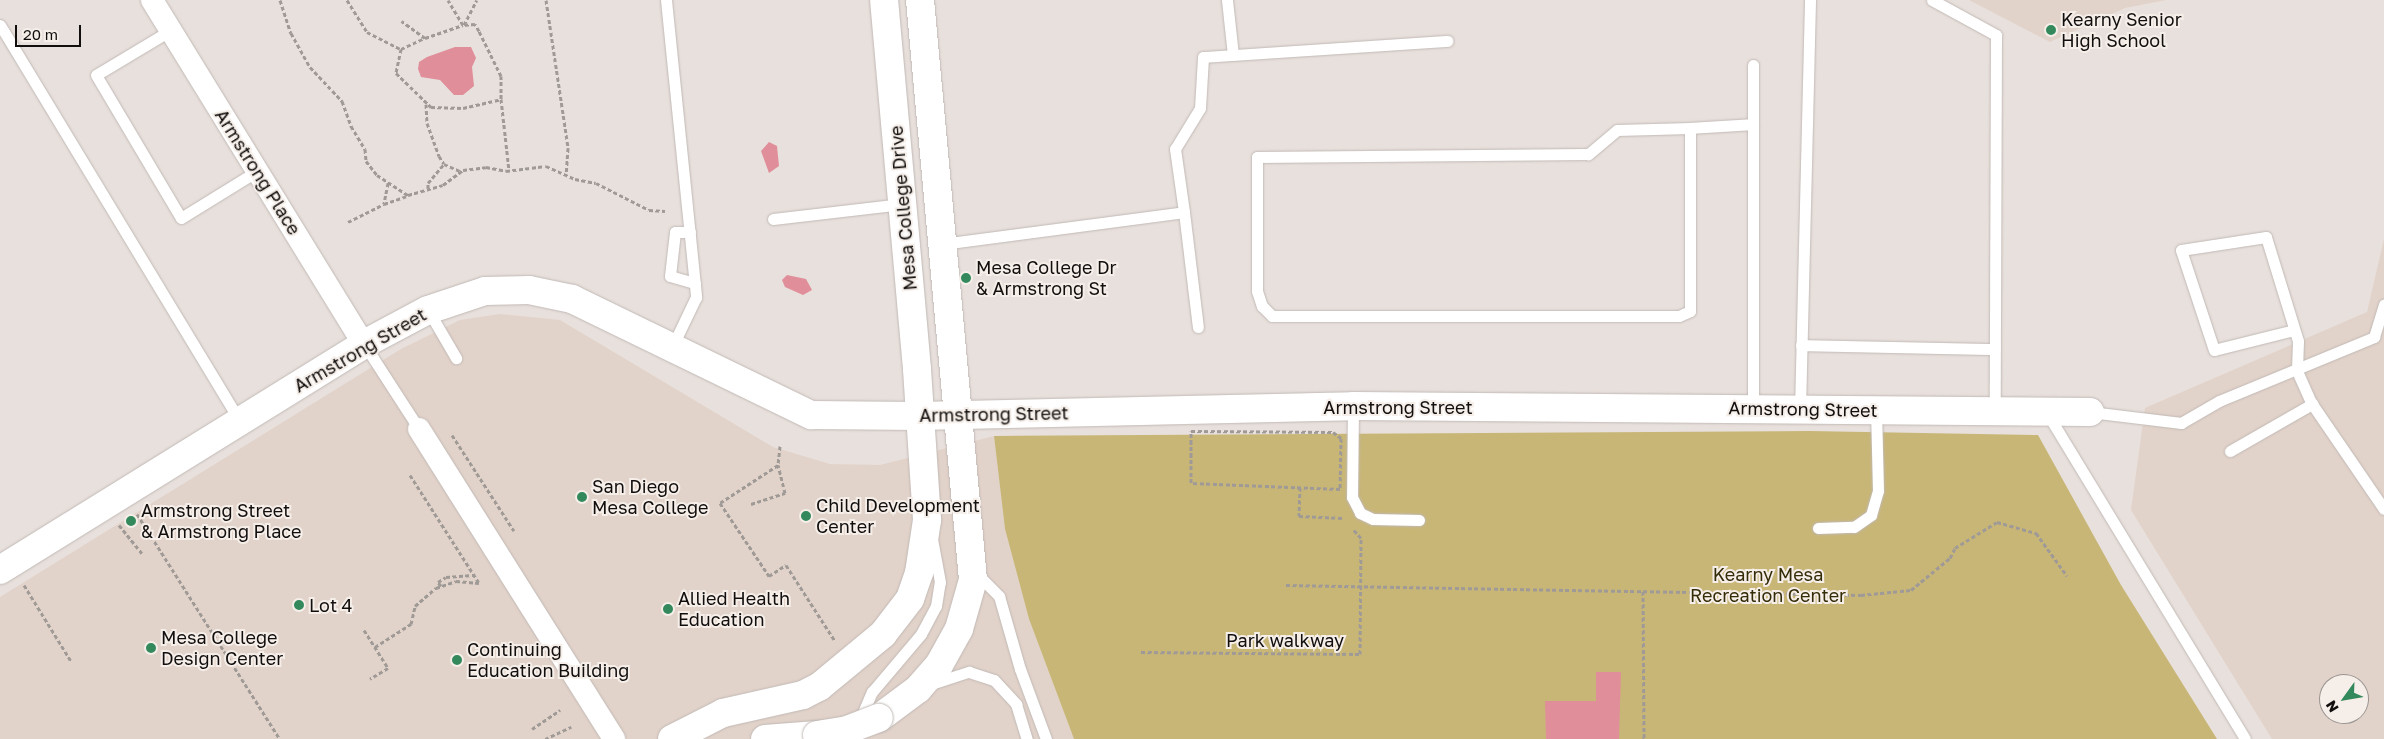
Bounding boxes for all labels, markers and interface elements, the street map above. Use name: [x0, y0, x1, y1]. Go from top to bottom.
place label: Kearny Senior High School: [2061, 9, 2182, 52]
scale bar: [18, 15, 84, 47]
marker: Kearny Senior High School: [2045, 24, 2057, 36]
text: 20 m: [23, 25, 58, 43]
street label: Armstrong Place: [211, 105, 305, 239]
street label: Mesa College Drive: [885, 125, 921, 291]
place label: Mesa College Dr & Armstrong St: [976, 257, 1117, 300]
marker: Mesa College Dr & Armstrong St: [960, 272, 972, 284]
street label: Armstrong Street: [290, 303, 430, 397]
street label: Armstrong Street: [1323, 396, 1473, 418]
street label: Armstrong Street: [1728, 397, 1878, 421]
street label: Armstrong Street: [919, 402, 1069, 426]
place label: San Diego Mesa College: [592, 476, 708, 518]
marker: San Diego Mesa College: [576, 491, 588, 503]
place label: Child Development Center: [816, 495, 980, 538]
place label: Armstrong Street & Armstrong Place: [141, 500, 302, 542]
marker: Child Development Center: [800, 510, 812, 522]
marker: Armstrong Street & Armstrong Place: [125, 515, 137, 527]
park label: Kearny Mesa Recreation Center: [1690, 564, 1846, 606]
place label: Allied Health Education: [678, 588, 790, 630]
place label: Lot 4: [309, 594, 353, 616]
marker: Lot 4: [293, 599, 305, 611]
marker: Allied Health Education: [662, 603, 674, 615]
place label: Mesa College Design Center: [161, 627, 283, 670]
street label: Park walkway: [1226, 629, 1344, 651]
place label: Continuing Education Building: [467, 639, 629, 682]
marker: Mesa College Design Center: [145, 642, 157, 654]
marker: Continuing Education Building: [451, 654, 463, 666]
north arrow: [2319, 674, 2369, 724]
text: N: [2322, 698, 2342, 716]

